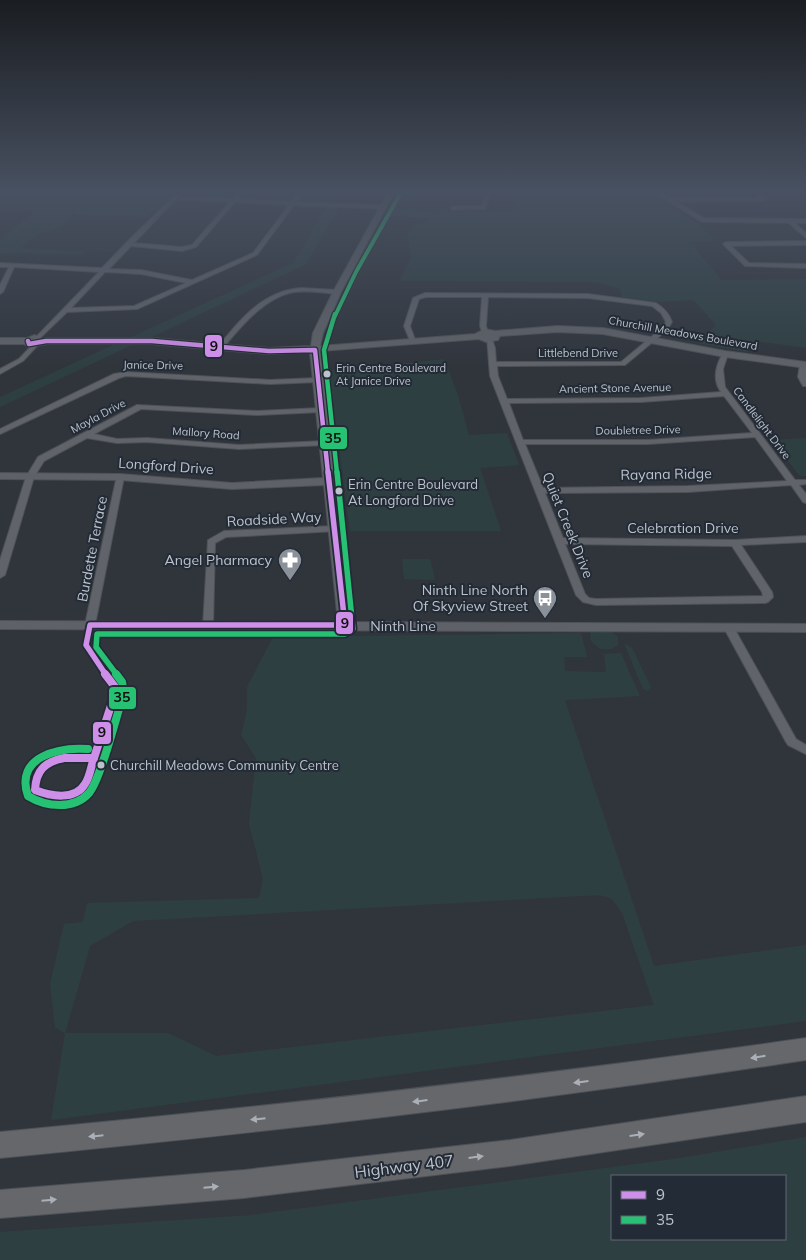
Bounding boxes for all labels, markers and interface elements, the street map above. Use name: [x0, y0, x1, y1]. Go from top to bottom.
street label: Churchill Meadows Boulevard: [607, 313, 759, 353]
line badge: 9: [204, 334, 223, 358]
text: 9: [210, 337, 218, 355]
street label: Littlebend Drive: [538, 346, 618, 360]
street label: Janice Drive: [123, 357, 183, 373]
place label: Erin Centre Boulevard At Janice Drive: [336, 361, 446, 388]
marker: Erin Centre Boulevard At Janice Drive: [322, 369, 332, 379]
street label: Ancient Stone Avenue: [559, 380, 671, 396]
street label: Candlelight Drive: [730, 384, 794, 462]
street label: Mayla Drive: [68, 396, 128, 436]
street label: Doubletree Drive: [595, 422, 681, 438]
street label: Mallory Road: [172, 424, 240, 442]
line badge: 35: [319, 426, 348, 450]
text: 35: [325, 429, 341, 447]
street label: Longford Drive: [118, 454, 214, 478]
street label: Rayana Ridge: [620, 464, 712, 484]
street label: Quiet Creek Drive: [539, 469, 597, 581]
place label: Erin Centre Boulevard At Longford Drive: [348, 476, 478, 508]
marker: Erin Centre Boulevard At Longford Drive: [334, 486, 344, 496]
street label: Burdette Terrace: [73, 495, 111, 603]
street label: Roadside Way: [226, 508, 322, 530]
street label: Celebration Drive: [627, 519, 739, 537]
pharmacy icon: Angel Pharmacy: [277, 547, 303, 581]
place label: Angel Pharmacy: [165, 551, 273, 569]
place label: Ninth Line North Of Skyview Street: [413, 581, 528, 615]
bus stop icon: Ninth Line North Of Skyview Street: [532, 585, 558, 619]
line badge: 9: [335, 611, 354, 635]
text: 9: [341, 614, 349, 632]
street label: Ninth Line: [370, 617, 436, 635]
line badge: 35: [108, 686, 137, 710]
text: 35: [114, 688, 130, 706]
line badge: 9: [92, 721, 112, 745]
text: 9: [98, 723, 106, 741]
place label: Churchill Meadows Community Centre: [110, 757, 339, 773]
marker: Churchill Meadows Community Centre: [96, 760, 106, 770]
one-way arrow: [749, 1053, 765, 1061]
one-way arrow: [573, 1078, 589, 1086]
one-way arrow: [411, 1097, 427, 1105]
one-way arrow: [250, 1115, 266, 1123]
one-way arrow: [630, 1131, 646, 1139]
one-way arrow: [88, 1132, 104, 1140]
street label: Highway 407: [353, 1150, 455, 1182]
one-way arrow: [469, 1153, 485, 1161]
legend: [611, 1175, 786, 1240]
one-way arrow: [203, 1183, 219, 1191]
text: 9: [656, 1185, 665, 1204]
one-way arrow: [41, 1196, 57, 1204]
text: 35: [656, 1210, 674, 1229]

